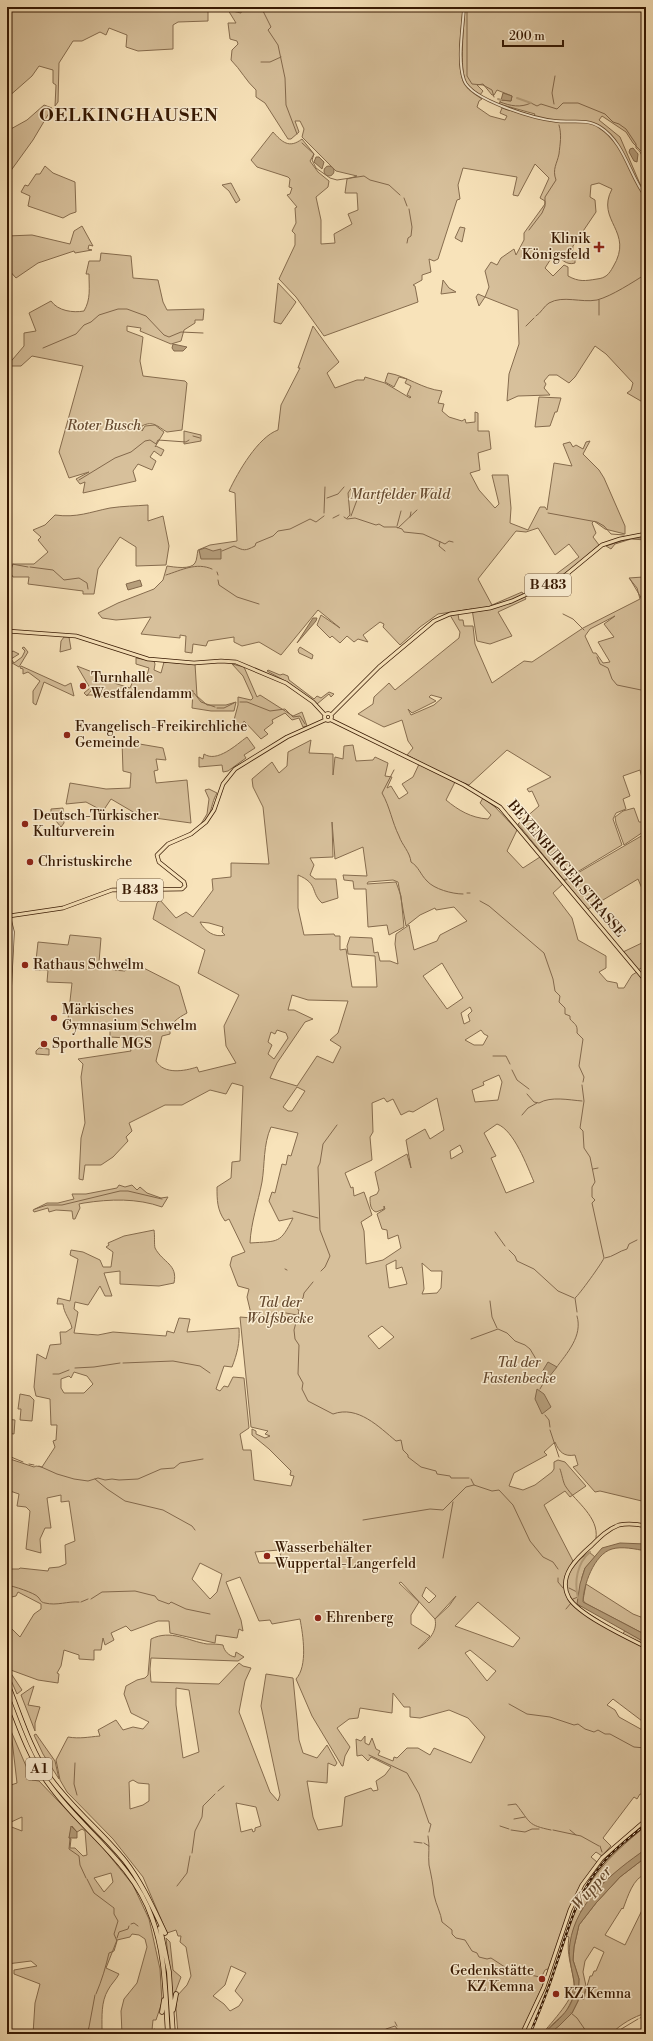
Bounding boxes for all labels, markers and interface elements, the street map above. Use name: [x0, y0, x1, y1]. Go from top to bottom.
scale bar: [503, 22, 563, 48]
text: 200 m: [509, 29, 545, 44]
district label: OELKINGHAUSEN: [39, 104, 219, 127]
place label: Klinik Königsfeld: [522, 230, 591, 264]
marker: Klinik Königsfeld: [593, 241, 605, 253]
park label: Roter Busch: [66, 417, 141, 435]
park label: Martfelder Wald: [350, 486, 451, 504]
road number: B 483: [525, 574, 571, 596]
place label: Turnhalle Westfalendamm: [90, 669, 192, 703]
marker: Turnhalle Westfalendamm: [78, 681, 88, 691]
place label: Evangelisch-Freikirchliche Gemeinde: [75, 718, 247, 752]
marker: Evangelisch-Freikirchliche Gemeinde: [62, 730, 72, 740]
street label: BEYENBURGER STRASSE: [503, 796, 629, 941]
place label: Deutsch-Türkischer Kulturverein: [33, 807, 159, 841]
marker: Deutsch-Türkischer Kulturverein: [20, 819, 30, 829]
place label: Christuskirche: [38, 853, 132, 871]
marker: Christuskirche: [25, 857, 35, 867]
road number: B 483: [117, 879, 163, 901]
place label: Rathaus Schwelm: [33, 956, 144, 974]
marker: Rathaus Schwelm: [20, 960, 30, 970]
place label: Märkisches Gymnasium Schwelm: [62, 1001, 197, 1035]
marker: Märkisches Gymnasium Schwelm: [49, 1013, 59, 1023]
place label: Sporthalle MGS: [52, 1035, 152, 1053]
marker: Sporthalle MGS: [39, 1039, 49, 1049]
park label: Tal der Wolfsbecke: [247, 1294, 314, 1328]
park label: Tal der Fastenbecke: [482, 1354, 556, 1388]
place label: Wasserbehälter Wuppertal-Langerfeld: [274, 1539, 416, 1573]
marker: Wasserbehälter Wuppertal-Langerfeld: [262, 1551, 272, 1561]
place label: Ehrenberg: [326, 1609, 394, 1627]
marker: Ehrenberg: [313, 1613, 323, 1623]
road number: A 1: [26, 1758, 52, 1780]
water label: Wupper: [568, 1862, 616, 1914]
place label: Gedenkstätte KZ Kemna: [450, 1962, 535, 1996]
marker: Gedenkstätte KZ Kemna: [537, 1974, 547, 1984]
place label: KZ Kemna: [564, 1985, 632, 2003]
marker: KZ Kemna: [551, 1989, 561, 1999]

